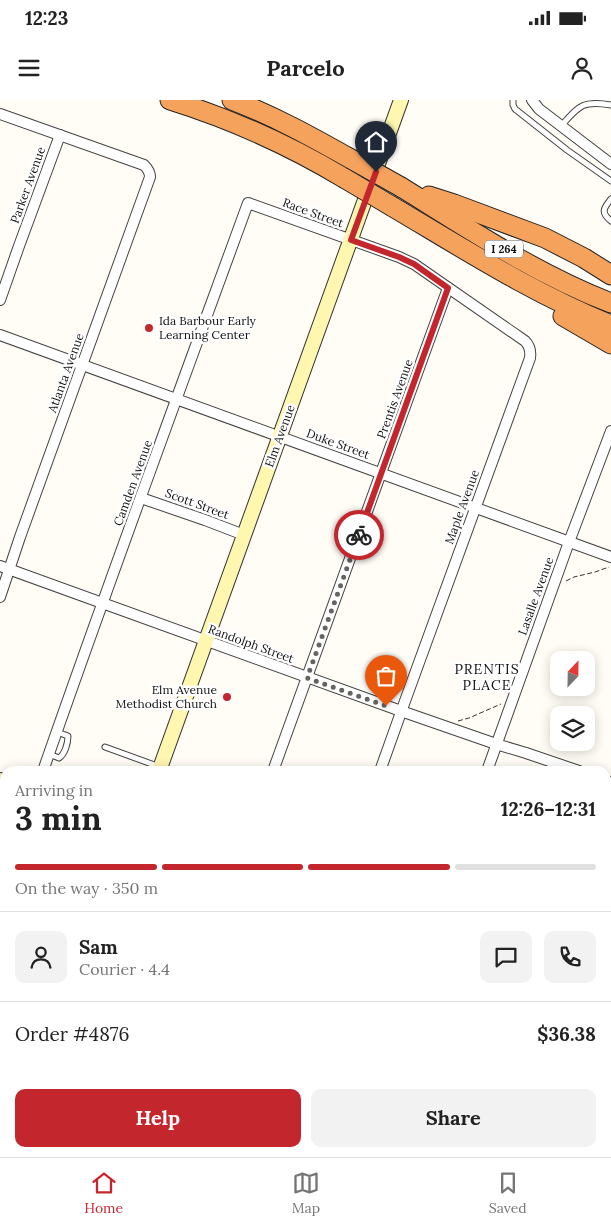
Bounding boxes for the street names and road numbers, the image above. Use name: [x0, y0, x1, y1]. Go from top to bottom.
street label: Parker Avenue: [7, 144, 49, 225]
street label: Race Street: [281, 195, 346, 231]
road number: I 264: [485, 240, 523, 258]
street label: Atlanta Avenue: [44, 331, 87, 416]
street label: Prentis Avenue: [373, 357, 416, 441]
street label: Elm Avenue: [261, 402, 298, 469]
street label: Duke Street: [305, 425, 372, 462]
street label: Camden Avenue: [110, 437, 155, 528]
street label: Maple Avenue: [441, 467, 482, 546]
street label: Scott Street: [163, 485, 231, 522]
street label: Lasalle Avenue: [514, 554, 557, 637]
street label: Randolph Street: [206, 621, 296, 666]

